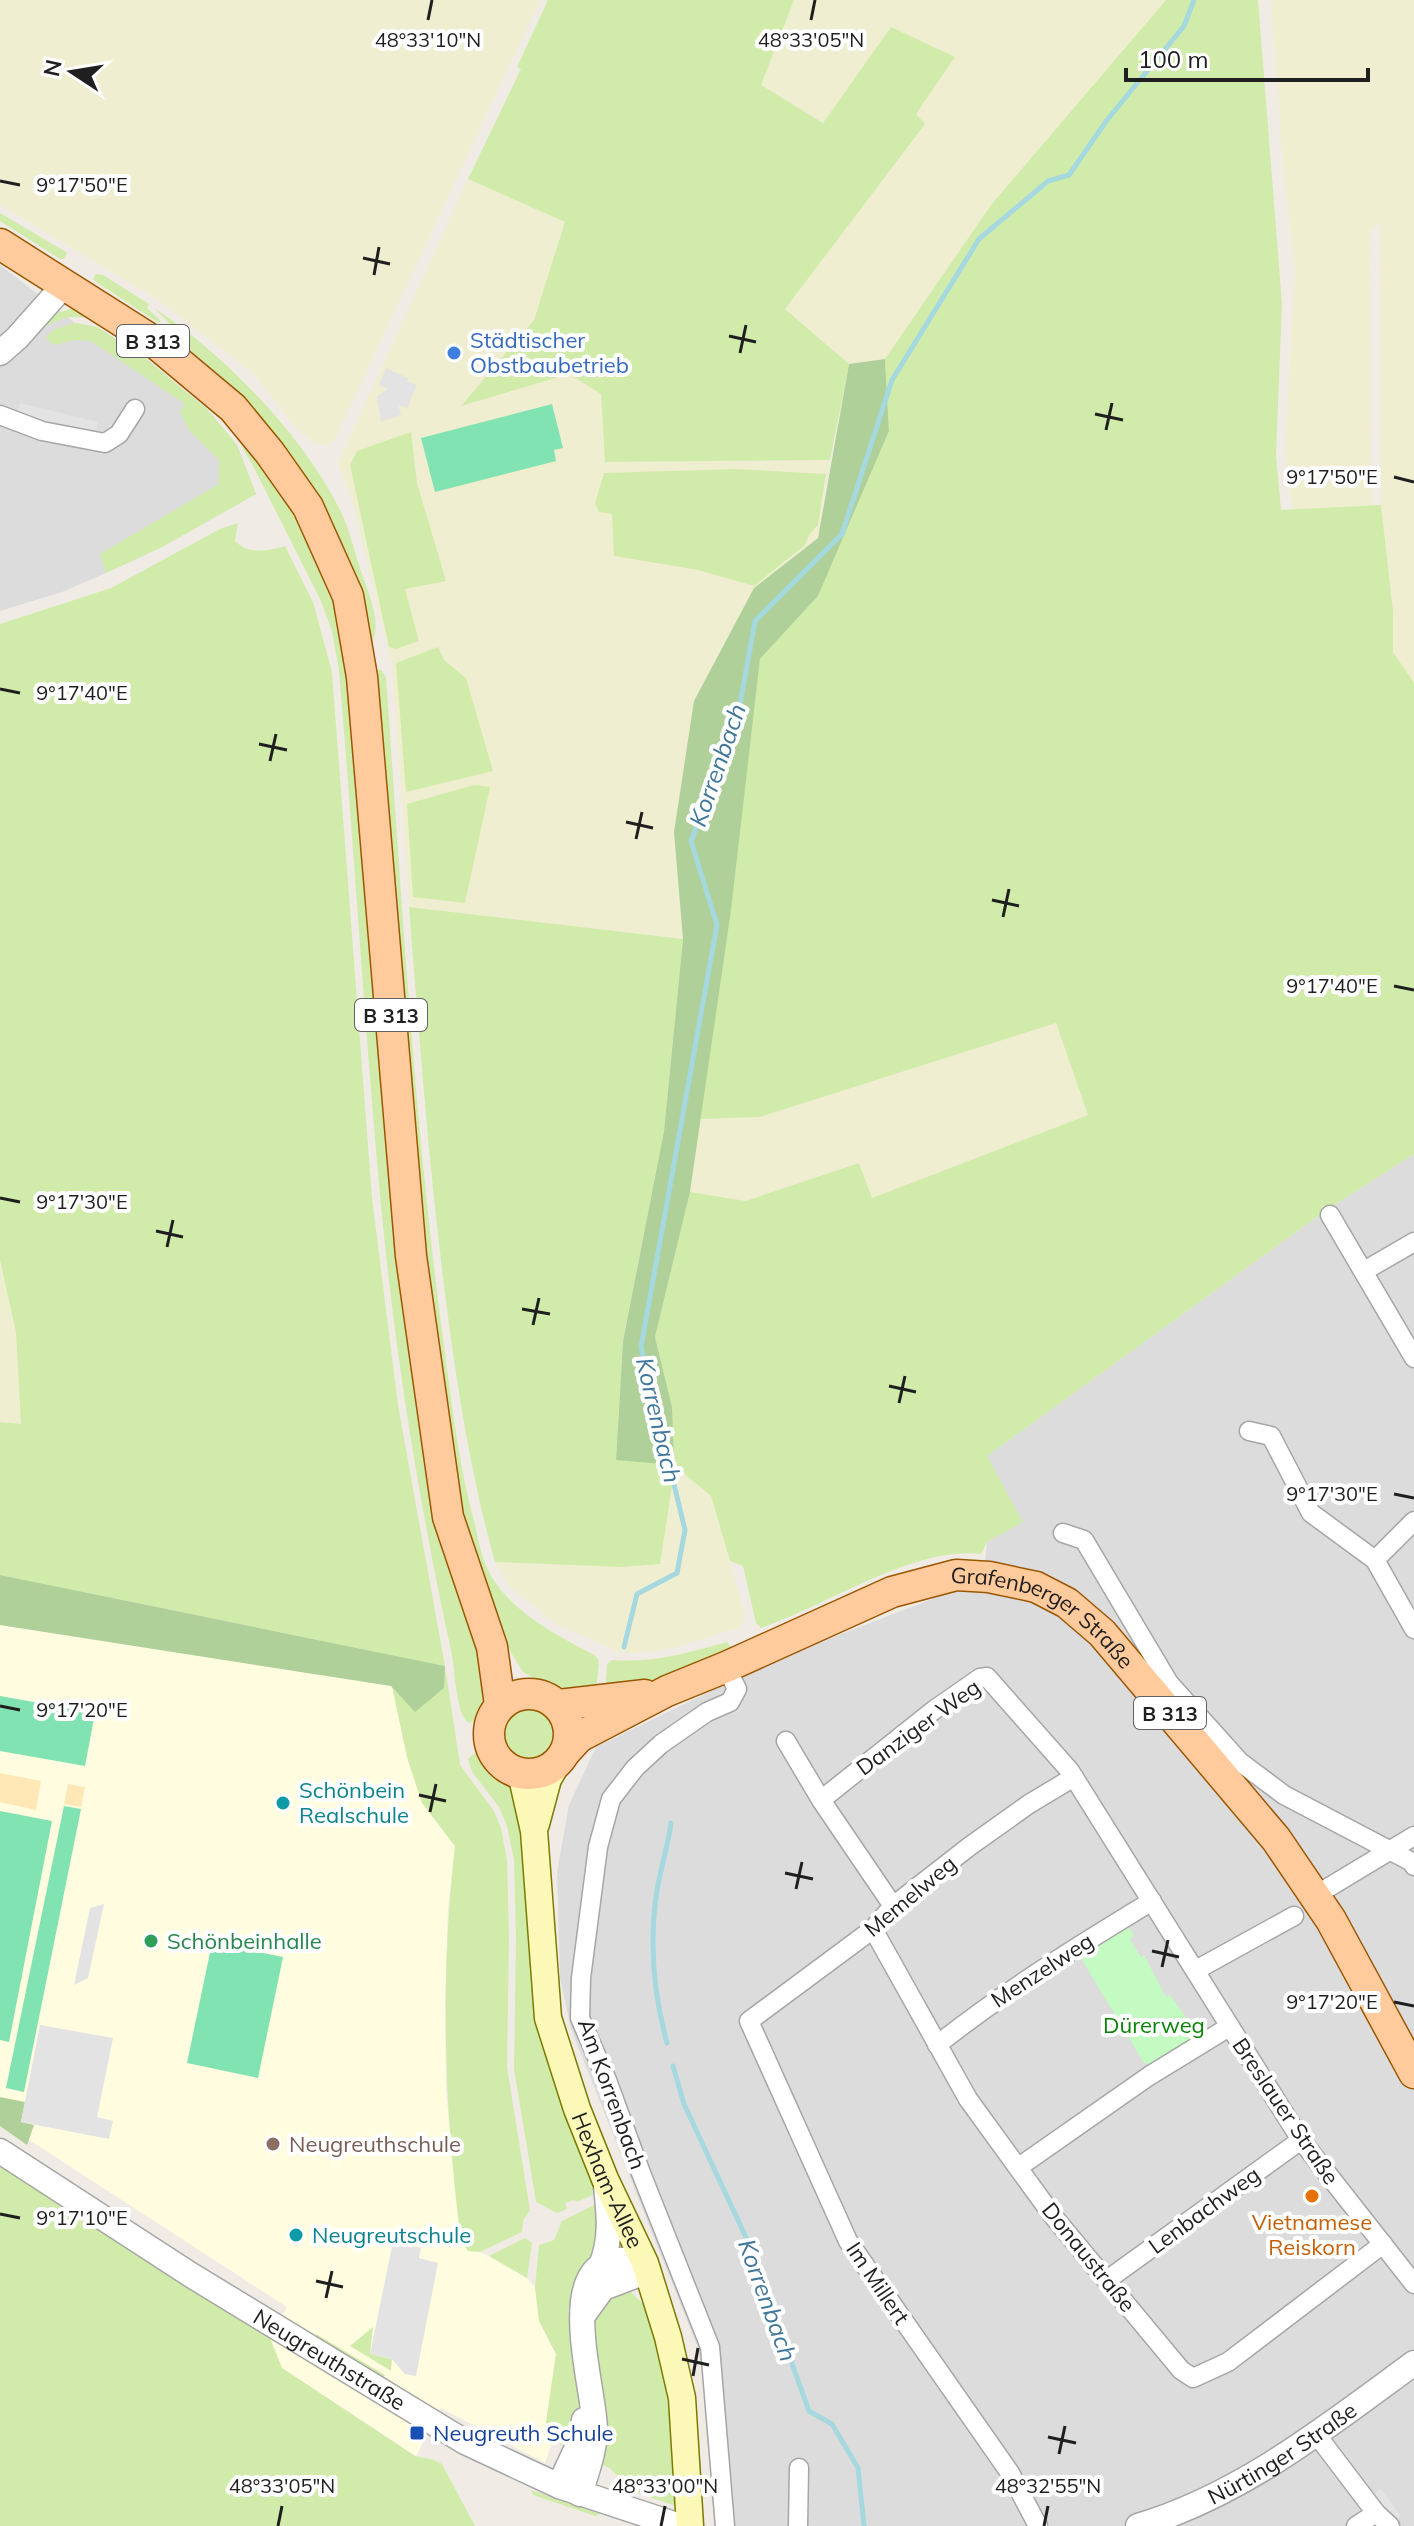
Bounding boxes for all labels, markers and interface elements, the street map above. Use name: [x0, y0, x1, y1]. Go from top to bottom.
text: 48°33'10"N: [375, 27, 481, 52]
text: 48°33'05"N: [758, 27, 864, 52]
north arrow: [32, 32, 112, 112]
scale bar: [1126, 32, 1368, 82]
text: 100 m: [1138, 44, 1209, 74]
text: N: [37, 57, 68, 79]
text: 9°17'50"E: [36, 172, 128, 197]
road number: B 313: [117, 325, 189, 357]
place label: Städtischer Obstbaubetrieb: [470, 326, 629, 379]
marker: Städtischer Obstbaubetrieb: [445, 344, 463, 362]
text: 9°17'50"E: [1286, 464, 1378, 489]
text: 9°17'40"E: [36, 680, 128, 705]
water label: Korrenbach: [682, 700, 752, 830]
text: 9°17'40"E: [1286, 973, 1378, 998]
road number: B 313: [355, 999, 427, 1031]
text: 9°17'30"E: [36, 1189, 128, 1214]
water label: Korrenbach: [630, 1354, 688, 1486]
text: 9°17'30"E: [1286, 1481, 1378, 1506]
street label: Grafenberger Straße: [950, 1561, 1140, 1674]
street label: Danziger Weg: [850, 1673, 986, 1781]
text: 9°17'20"E: [36, 1697, 128, 1722]
road number: B 313: [1134, 1697, 1206, 1729]
place label: Schönbein Realschule: [299, 1776, 409, 1829]
marker: Schönbein Realschule: [274, 1794, 292, 1812]
street label: Memelweg: [858, 1849, 962, 1943]
place label: Schönbeinhalle: [167, 1927, 322, 1955]
street label: Menzelweg: [986, 1927, 1098, 2013]
marker: Schönbeinhalle: [142, 1932, 160, 1950]
text: 9°17'20"E: [1286, 1989, 1378, 2014]
park label: Dürerweg: [1103, 2011, 1205, 2039]
street label: Am Korrenbach: [572, 2015, 652, 2173]
street label: Breslauer Straße: [1227, 2032, 1345, 2190]
street label: Hexham-Allee: [566, 2108, 650, 2253]
place label: Neugreuthschule: [289, 2130, 461, 2158]
marker: Neugreuthschule: [264, 2135, 282, 2153]
street label: Lenbachweg: [1143, 2160, 1265, 2260]
marker: Vietnamese Reiskorn: [1303, 2187, 1321, 2205]
street label: Donaustraße: [1036, 2196, 1142, 2318]
text: 9°17'10"E: [36, 2205, 128, 2230]
place label: Vietnamese Reiskorn: [1252, 2208, 1372, 2261]
place label: Neugreutschule: [312, 2221, 471, 2249]
marker: Neugreutschule: [287, 2226, 305, 2244]
water label: Korrenbach: [732, 2235, 804, 2365]
street label: Im Millert: [840, 2236, 916, 2330]
street label: Neugreuthstraße: [248, 2302, 411, 2416]
street label: Nürtinger Straße: [1203, 2396, 1362, 2511]
place label: Neugreuth Schule: [433, 2419, 614, 2447]
marker: Neugreuth Schule: [408, 2424, 426, 2442]
text: 48°33'05"N: [229, 2473, 335, 2498]
text: 48°33'00"N: [612, 2473, 718, 2498]
text: 48°32'55"N: [995, 2473, 1101, 2498]

